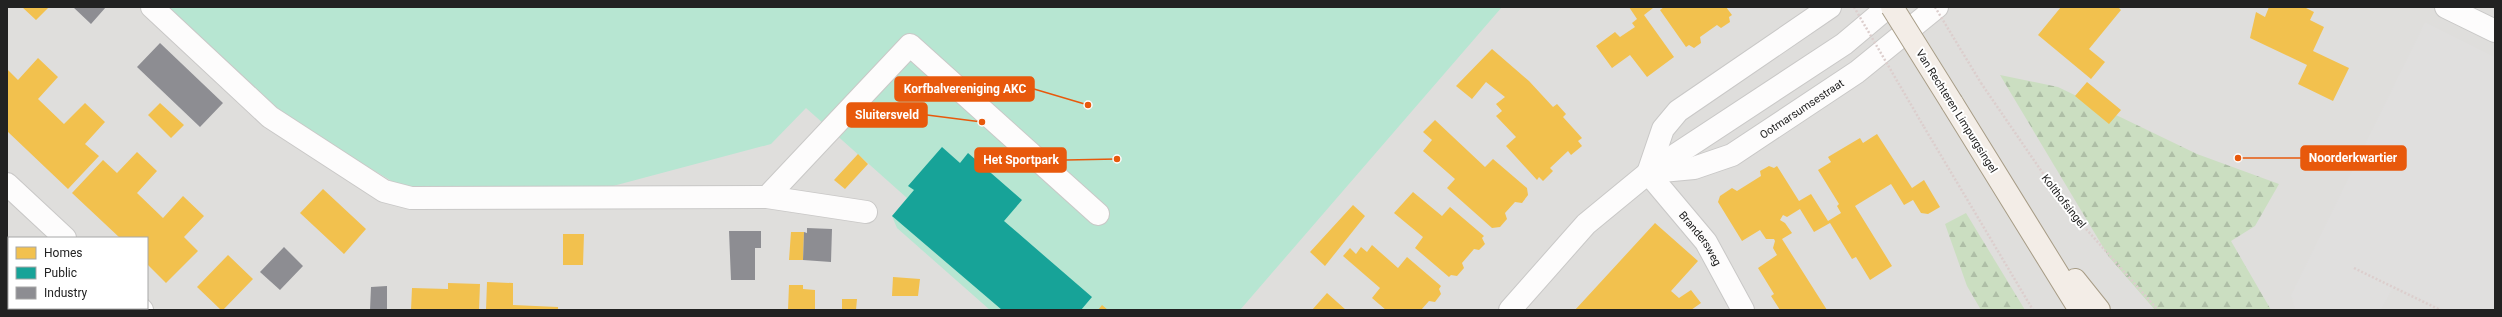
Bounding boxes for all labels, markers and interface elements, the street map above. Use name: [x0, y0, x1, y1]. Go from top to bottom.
street label: Van Rechteren Limpurgsingel: [1913, 47, 2000, 175]
street label: Ootmarsumsestraat: [1757, 76, 1847, 142]
callout: Korfbalvereniging AKC: [895, 77, 1034, 101]
text: Korfbalvereniging AKC: [904, 82, 1026, 96]
callout: Sluitersveld: [847, 103, 927, 127]
text: Sluitersveld: [855, 108, 919, 122]
callout: Noorderkwartier: [2301, 146, 2406, 170]
callout: Het Sportpark: [975, 148, 1066, 172]
text: Noorderkwartier: [2309, 151, 2398, 165]
text: Het Sportpark: [983, 153, 1059, 167]
street label: Kolthofsingel: [2039, 172, 2089, 231]
street label: Brandersweg: [1676, 209, 1724, 268]
legend: [8, 237, 148, 309]
text: Homes: [44, 246, 82, 260]
text: Public: [44, 266, 77, 280]
text: Industry: [44, 286, 88, 300]

